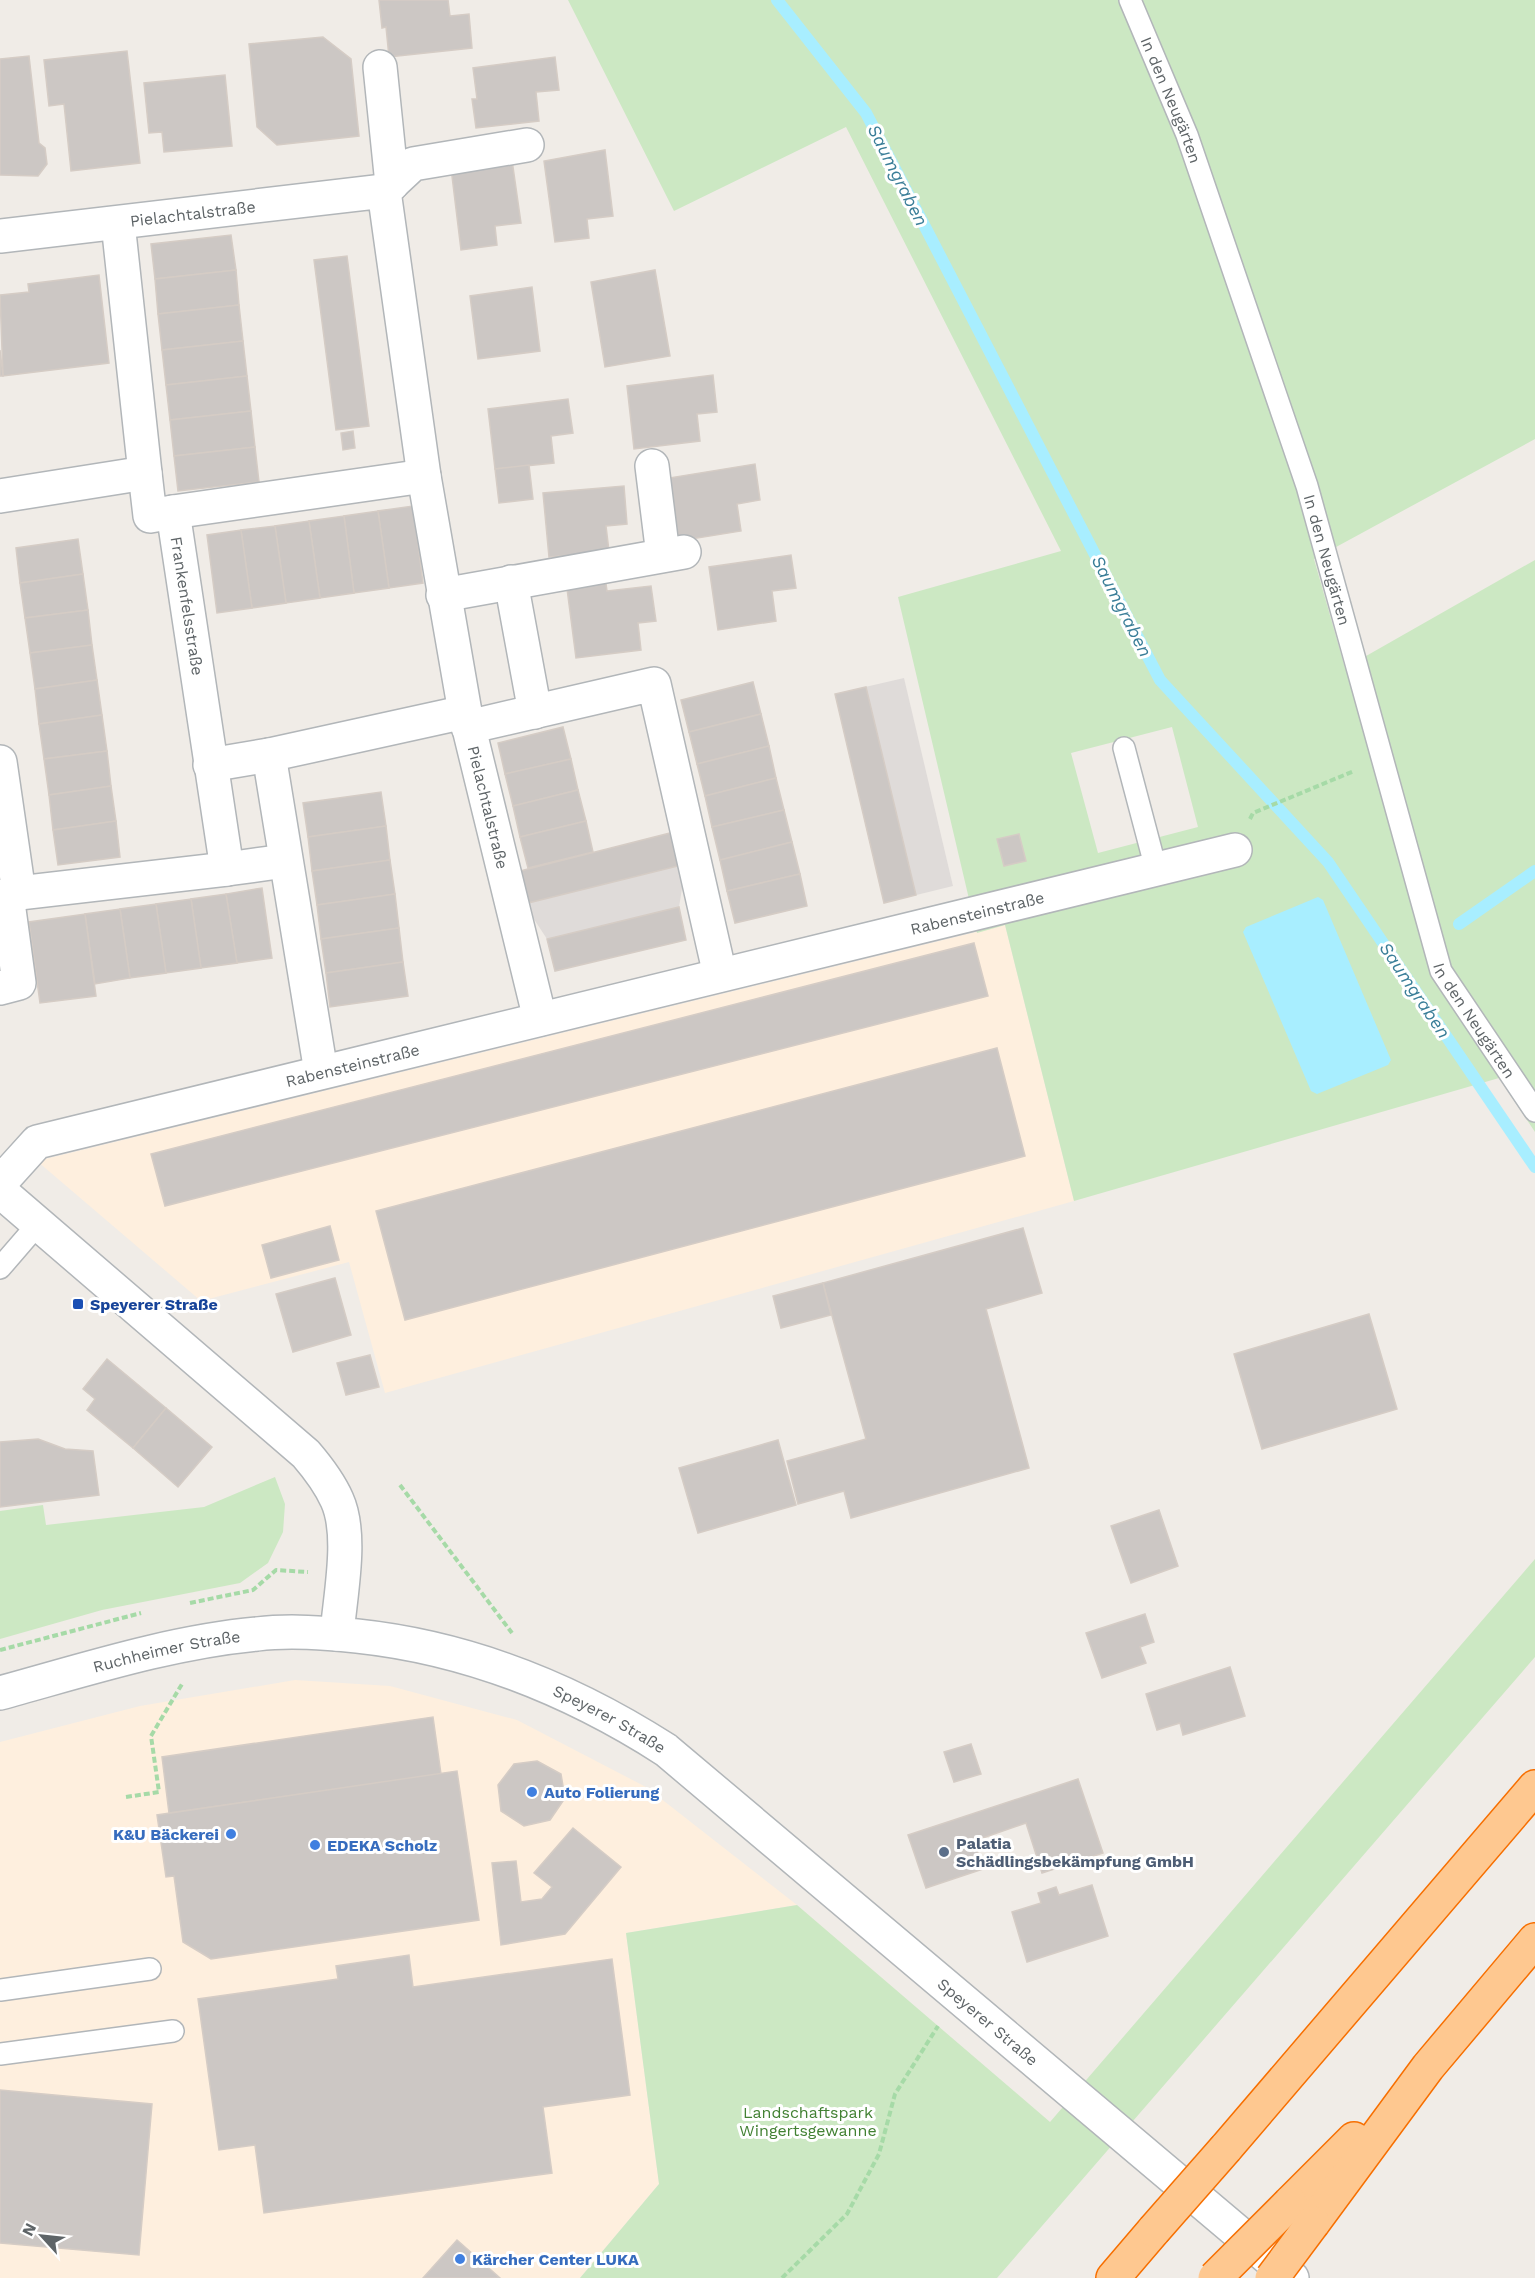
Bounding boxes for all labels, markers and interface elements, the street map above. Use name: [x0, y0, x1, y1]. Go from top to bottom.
street label: In den Neugärten: [1137, 34, 1205, 165]
water label: Saumgraben: [863, 121, 933, 229]
street label: Pielachtalstraße: [129, 197, 257, 230]
street label: In den Neugärten: [1300, 492, 1354, 627]
street label: Frankenfelsstraße: [167, 535, 207, 677]
water label: Saumgraben: [1087, 552, 1157, 660]
street label: Pielachtalstraße: [464, 744, 512, 871]
street label: Rabensteinstraße: [908, 887, 1046, 938]
water label: Saumgraben: [1375, 938, 1455, 1042]
street label: In den Neugärten: [1430, 961, 1520, 1082]
street label: Rabensteinstraße: [284, 1040, 421, 1091]
place label: Speyerer Straße: [90, 1295, 218, 1314]
marker: Speyerer Straße: [71, 1297, 85, 1311]
street label: Ruchheimer Straße: [91, 1626, 241, 1676]
street label: Speyerer Straße: [550, 1681, 669, 1757]
place label: Auto Folierung: [544, 1783, 659, 1802]
marker: Auto Folierung: [525, 1785, 539, 1799]
place label: K&U Bäckerei: [113, 1825, 219, 1844]
marker: K&U Bäckerei: [224, 1827, 238, 1841]
place label: Palatia Schädlingsbekämpfung GmbH: [956, 1834, 1194, 1871]
place label: EDEKA Scholz: [327, 1836, 437, 1855]
marker: EDEKA Scholz: [308, 1838, 322, 1852]
marker: Palatia Schädlingsbekämpfung GmbH: [937, 1845, 951, 1859]
street label: Speyerer Straße: [934, 1974, 1042, 2069]
park label: Landschaftspark Wingertsgewanne: [739, 2103, 877, 2140]
north arrow: [12, 2206, 72, 2266]
text: N: [18, 2220, 40, 2239]
place label: Kärcher Center LUKA: [472, 2250, 639, 2269]
marker: Kärcher Center LUKA: [453, 2252, 467, 2266]

